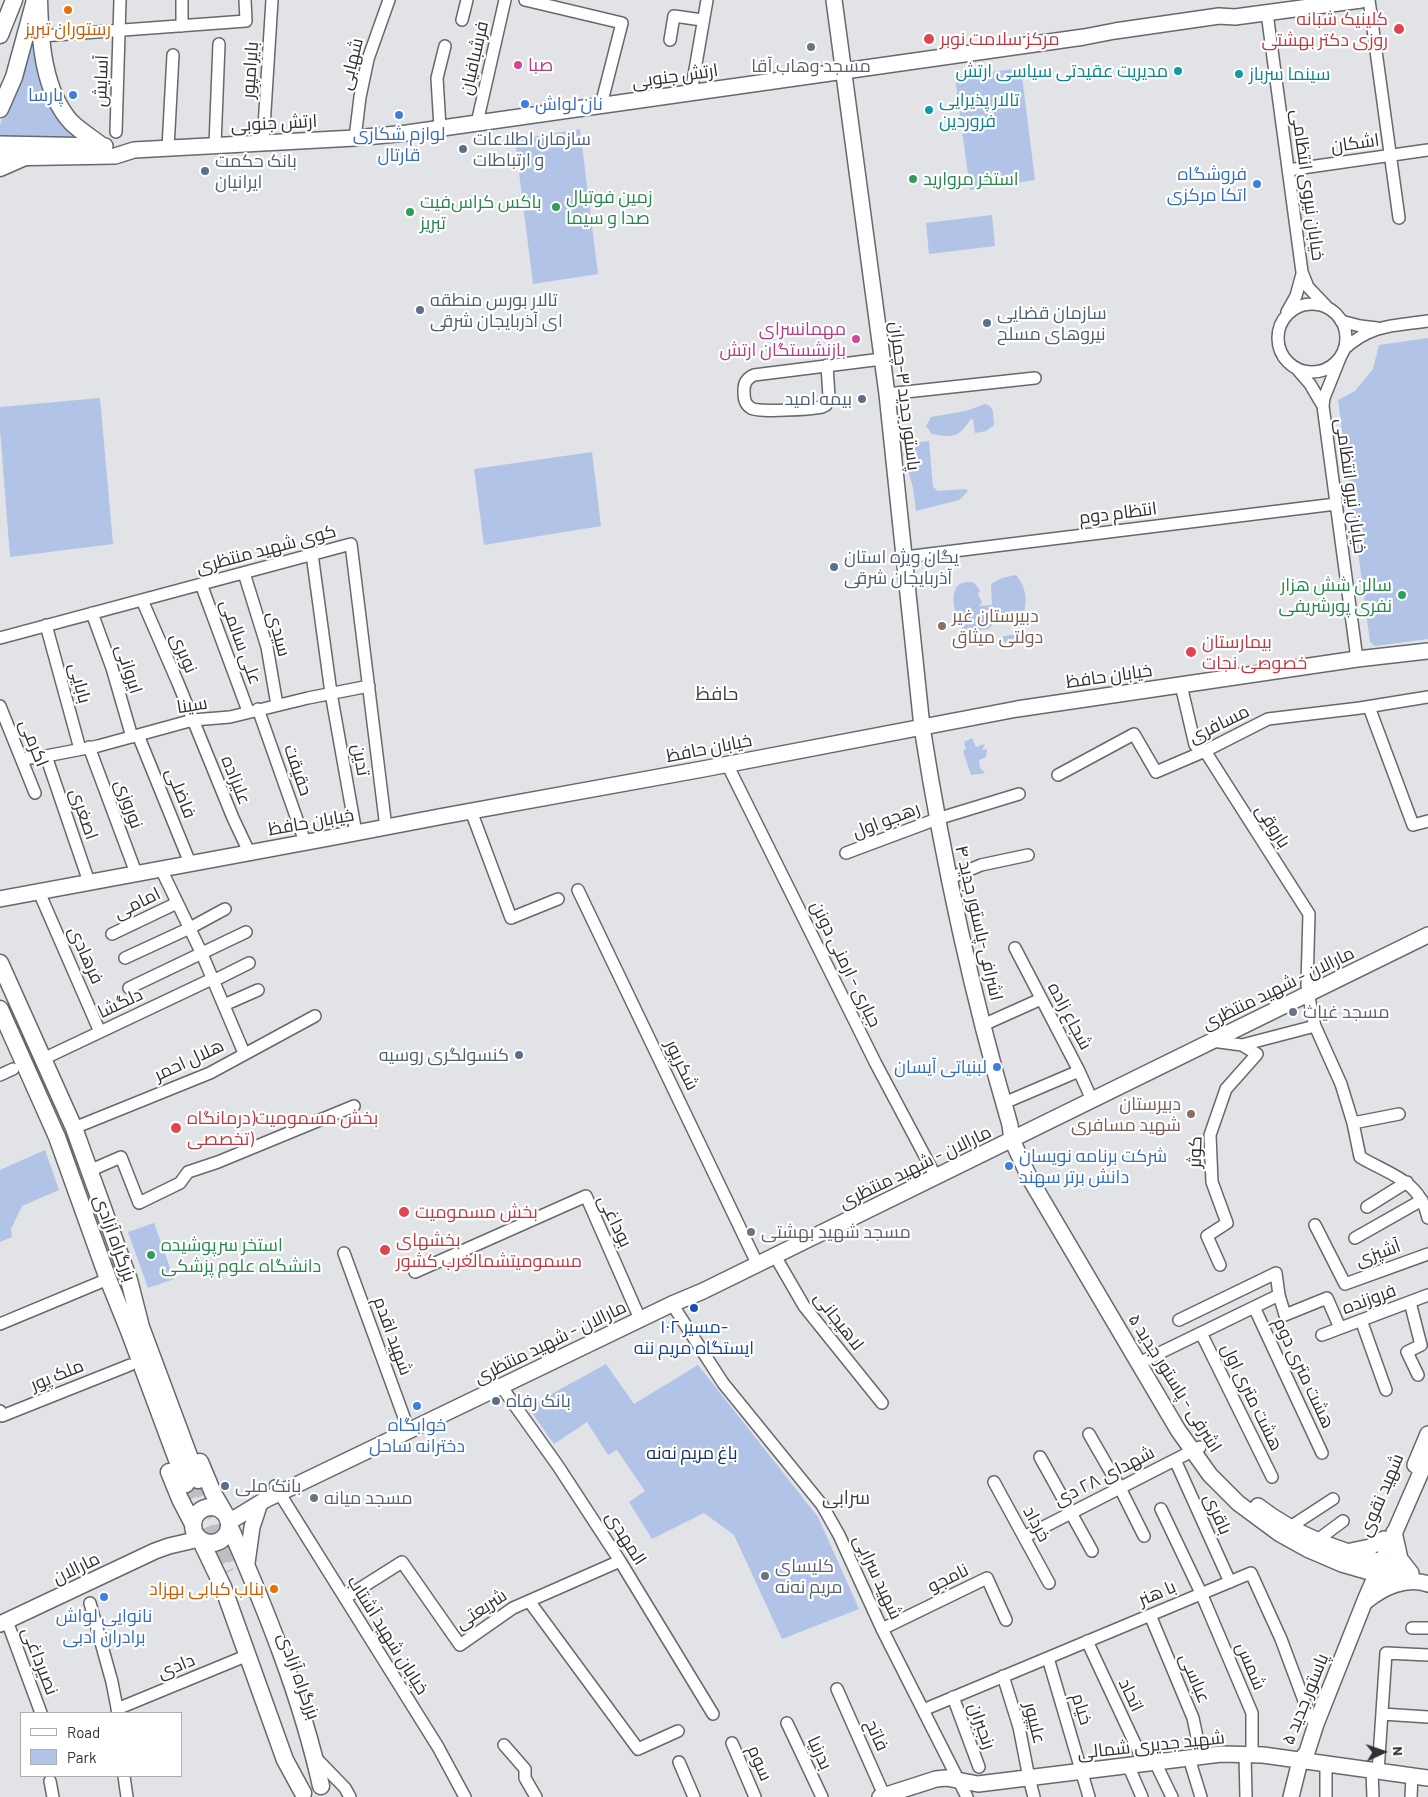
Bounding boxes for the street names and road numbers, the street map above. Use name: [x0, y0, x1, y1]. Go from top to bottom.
street label: فرشبافیان: [455, 19, 493, 97]
street label: شهابی: [334, 36, 368, 92]
street label: بایرامپور: [237, 41, 263, 99]
street label: آسایش: [89, 54, 113, 108]
street label: ارتش جنوبی: [631, 59, 719, 93]
street label: خیابان نیروی انتظامی: [1287, 108, 1329, 262]
street label: ارتش جنوبی: [230, 110, 318, 136]
street label: اشکان: [1329, 129, 1381, 157]
street label: پاستور جدید ۳-چمران: [885, 320, 925, 472]
street label: خیابان نیرو انتظامی: [1331, 417, 1371, 555]
street label: انتظام دوم: [1078, 498, 1158, 528]
street label: کوی شهید منتظری: [194, 520, 338, 578]
street label: علی سالمی: [216, 597, 266, 687]
street label: سیدی: [263, 609, 295, 659]
street label: نوبری: [166, 630, 202, 676]
street label: ایروانی: [111, 642, 147, 696]
street label: خیابان حافظ: [1064, 659, 1154, 693]
street label: بابایی: [64, 660, 96, 706]
street label: سینا: [175, 692, 209, 718]
street label: مسافری: [1185, 700, 1253, 748]
street label: اکرمی: [15, 716, 53, 770]
street label: خیابان حافظ: [664, 729, 754, 767]
street label: حقیقت: [279, 741, 317, 799]
street label: تدین: [348, 742, 374, 778]
street label: علیزاده: [216, 752, 256, 808]
street label: فاضلی: [161, 765, 201, 821]
street label: نوروزی: [110, 777, 148, 831]
street label: اصغری: [65, 786, 103, 842]
street label: رهجو اول: [849, 797, 923, 843]
street label: باروقی: [1251, 800, 1295, 852]
street label: خیابان حافظ: [266, 804, 356, 840]
street label: اشرافی-پاستور جدید ۴: [951, 843, 1007, 1003]
street label: امامی: [110, 883, 164, 923]
street label: جباری - ارمنی دونن: [806, 897, 886, 1031]
street label: فرهادی: [64, 923, 108, 987]
street label: مارالان - شهید منتظری: [1198, 942, 1358, 1034]
street label: شجاع زاده: [1043, 979, 1097, 1053]
street label: دلگشا: [94, 983, 146, 1023]
street label: هلال احمر: [151, 1034, 227, 1086]
street label: شکرپور: [661, 1036, 703, 1094]
street label: مارالان - شهید منتظری: [835, 1121, 995, 1213]
street label: کوثر: [1184, 1136, 1206, 1168]
street label: بوداغی: [593, 1191, 637, 1251]
street label: بزرگراه آزادی: [89, 1192, 141, 1284]
street label: آشپزی: [1352, 1235, 1404, 1271]
street label: فروزنده: [1339, 1279, 1399, 1319]
street label: لاهیجانی: [810, 1288, 868, 1354]
street label: شهید اقدم: [369, 1294, 417, 1378]
street label: مارالان - شهید منتظری: [470, 1296, 630, 1388]
street label: اشرفی - پاستور جدید ۵: [1124, 1310, 1226, 1456]
street label: هشت متری دوم: [1269, 1314, 1339, 1432]
street label: هشت متری اول: [1217, 1340, 1287, 1454]
street label: ملک پور: [27, 1355, 87, 1395]
street label: شهدای ۲۸ دی: [1050, 1441, 1158, 1511]
street label: شهید نقوی: [1354, 1450, 1408, 1540]
street label: باقری: [1199, 1490, 1237, 1538]
street label: خرداد: [1019, 1502, 1055, 1546]
street label: المهدی: [601, 1507, 651, 1569]
street label: شهید سرابی: [849, 1531, 907, 1623]
street label: مارالان: [49, 1547, 103, 1589]
street label: نامجو: [924, 1559, 972, 1597]
street label: خیابان شهید آشتاب: [343, 1572, 433, 1698]
street label: با هنر: [1135, 1575, 1179, 1611]
street label: شریعتی: [451, 1584, 511, 1634]
street label: نصیرداغی: [17, 1624, 63, 1698]
street label: بزرگراه آزادی: [273, 1630, 325, 1722]
street label: شمس: [1231, 1639, 1271, 1693]
street label: دادی: [154, 1649, 198, 1683]
street label: عباسی: [1175, 1650, 1215, 1706]
street label: پاستور جدید ۵: [1277, 1650, 1333, 1748]
street label: اتحاد: [1114, 1675, 1148, 1715]
street label: خیام: [1067, 1691, 1097, 1727]
street label: رنجبران: [964, 1700, 1000, 1752]
street label: علیپور: [1019, 1700, 1051, 1746]
street label: فاتح: [861, 1716, 893, 1754]
street label: شهید جدیری شمالی: [1076, 1727, 1226, 1763]
street label: بدرنیا: [803, 1733, 837, 1773]
street label: سوم: [743, 1742, 777, 1784]

